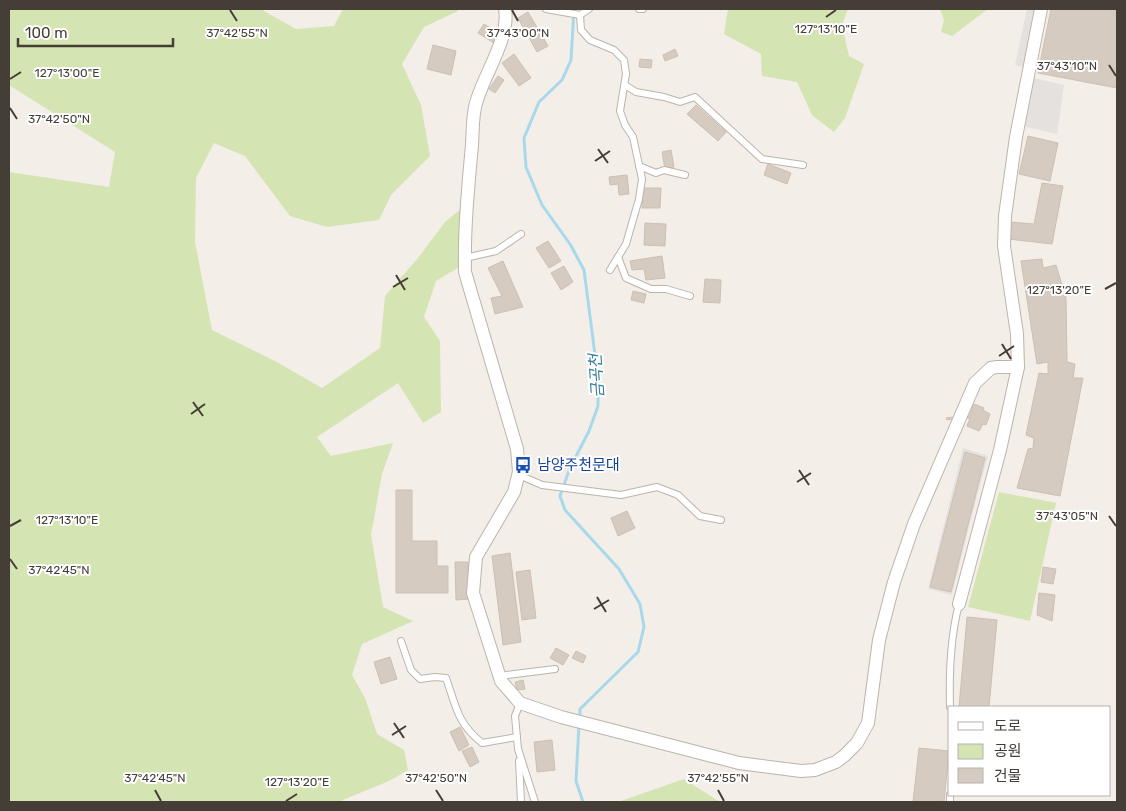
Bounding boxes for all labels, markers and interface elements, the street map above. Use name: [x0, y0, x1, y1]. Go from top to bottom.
scale bar: [18, 15, 172, 47]
text: 127°13'10"E: [795, 22, 857, 36]
text: 100 m: [25, 24, 67, 42]
text: 37°42'55"N: [206, 26, 268, 40]
text: 37°43'00"N: [487, 26, 549, 40]
text: 37°43'10"N: [1037, 59, 1097, 73]
text: 127°13'00"E: [35, 66, 99, 80]
text: 37°42'50"N: [28, 112, 90, 126]
text: 127°13'20"E: [1027, 283, 1091, 297]
water label: 금곡천: [585, 351, 608, 399]
bus stop icon: 남양주천문대: [513, 455, 533, 475]
place label: 남양주천문대: [537, 456, 620, 474]
text: 37°43'05"N: [1036, 509, 1098, 523]
text: 127°13'10"E: [36, 513, 98, 527]
text: 37°42'45"N: [28, 563, 90, 577]
legend: [948, 706, 1111, 796]
text: 도로: [994, 717, 1022, 735]
text: 공원: [994, 742, 1022, 760]
text: 건물: [994, 767, 1022, 785]
text: 37°42'45"N: [124, 771, 186, 785]
text: 37°42'50"N: [405, 771, 467, 785]
text: 37°42'55"N: [687, 771, 749, 785]
text: 127°13'20"E: [265, 775, 329, 789]

